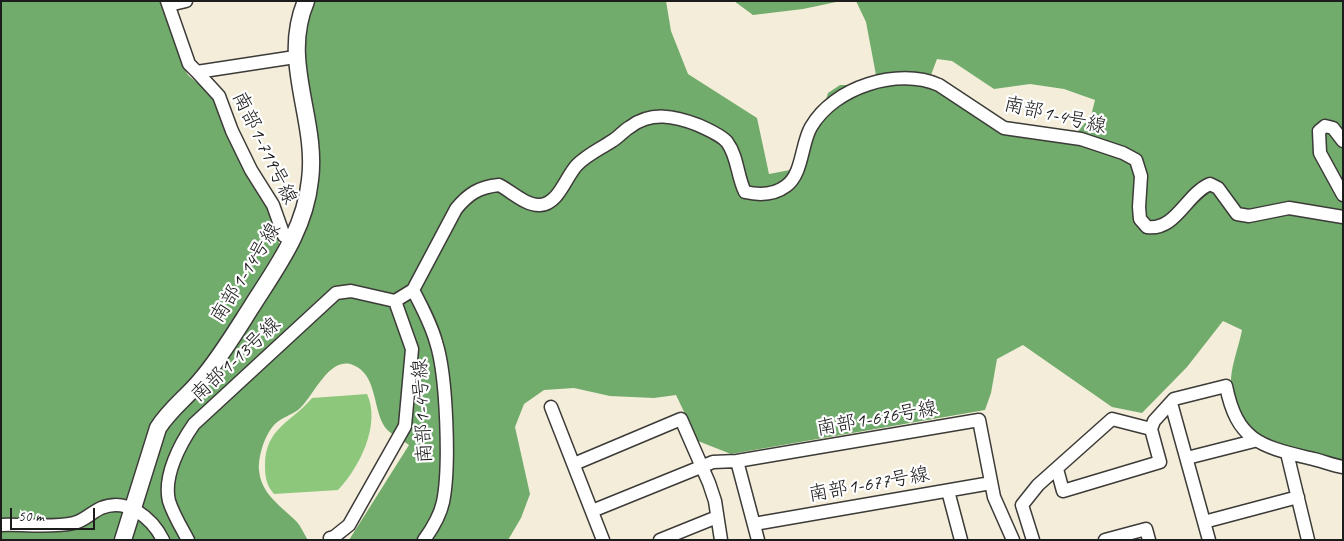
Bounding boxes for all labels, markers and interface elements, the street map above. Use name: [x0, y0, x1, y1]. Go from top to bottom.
street label: 南部1-719号線: [226, 88, 302, 208]
street label: 南部1-4号線: [1001, 93, 1109, 139]
street label: 南部1-14号線: [206, 219, 286, 327]
street label: 南部1-13号線: [186, 313, 286, 407]
street label: 南部1-4号線: [408, 358, 438, 464]
street label: 南部1-676号線: [815, 397, 939, 441]
street label: 南部1-677号線: [807, 463, 931, 507]
scale bar: [12, 498, 98, 530]
text: 50 m: [18, 507, 44, 526]

